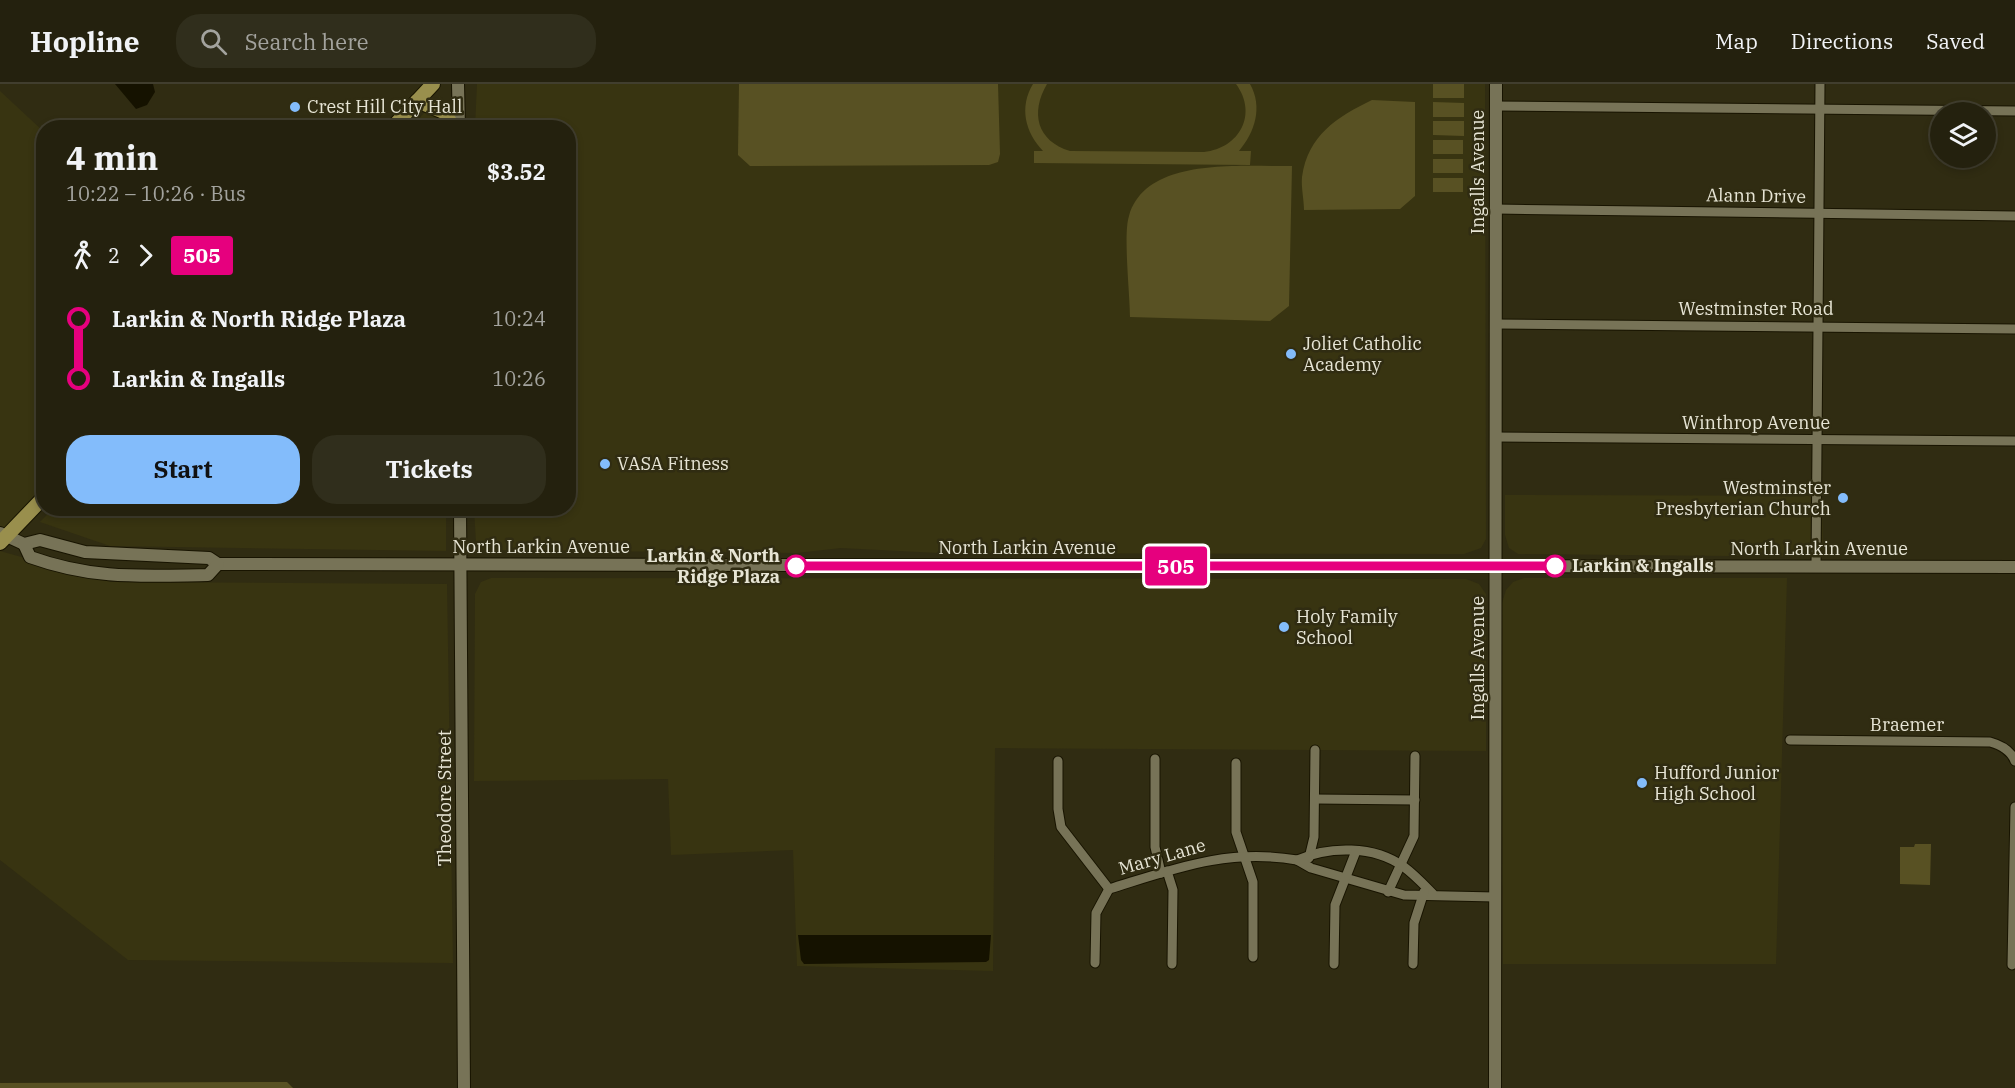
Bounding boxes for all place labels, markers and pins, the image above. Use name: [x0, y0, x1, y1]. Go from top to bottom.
place label: Crest Hill City Hall: [307, 95, 462, 118]
marker: Crest Hill City Hall: [288, 100, 302, 114]
place label: Joliet Catholic Academy: [1303, 332, 1422, 376]
marker: Joliet Catholic Academy: [1284, 347, 1298, 361]
place label: VASA Fitness: [617, 452, 729, 475]
marker: VASA Fitness: [598, 457, 612, 471]
place label: Westminster Presbyterian Church: [1656, 476, 1831, 520]
marker: Westminster Presbyterian Church: [1836, 491, 1850, 505]
place label: Larkin & North Ridge Plaza: [647, 544, 780, 588]
place label: Larkin & Ingalls: [1572, 554, 1714, 577]
marker: Larkin & North Ridge Plaza: [785, 555, 807, 577]
marker: Larkin & Ingalls: [1544, 555, 1566, 577]
place label: Holy Family School: [1296, 605, 1398, 649]
marker: Holy Family School: [1277, 620, 1291, 634]
place label: Hufford Junior High School: [1654, 761, 1779, 805]
marker: Hufford Junior High School: [1635, 776, 1649, 790]

